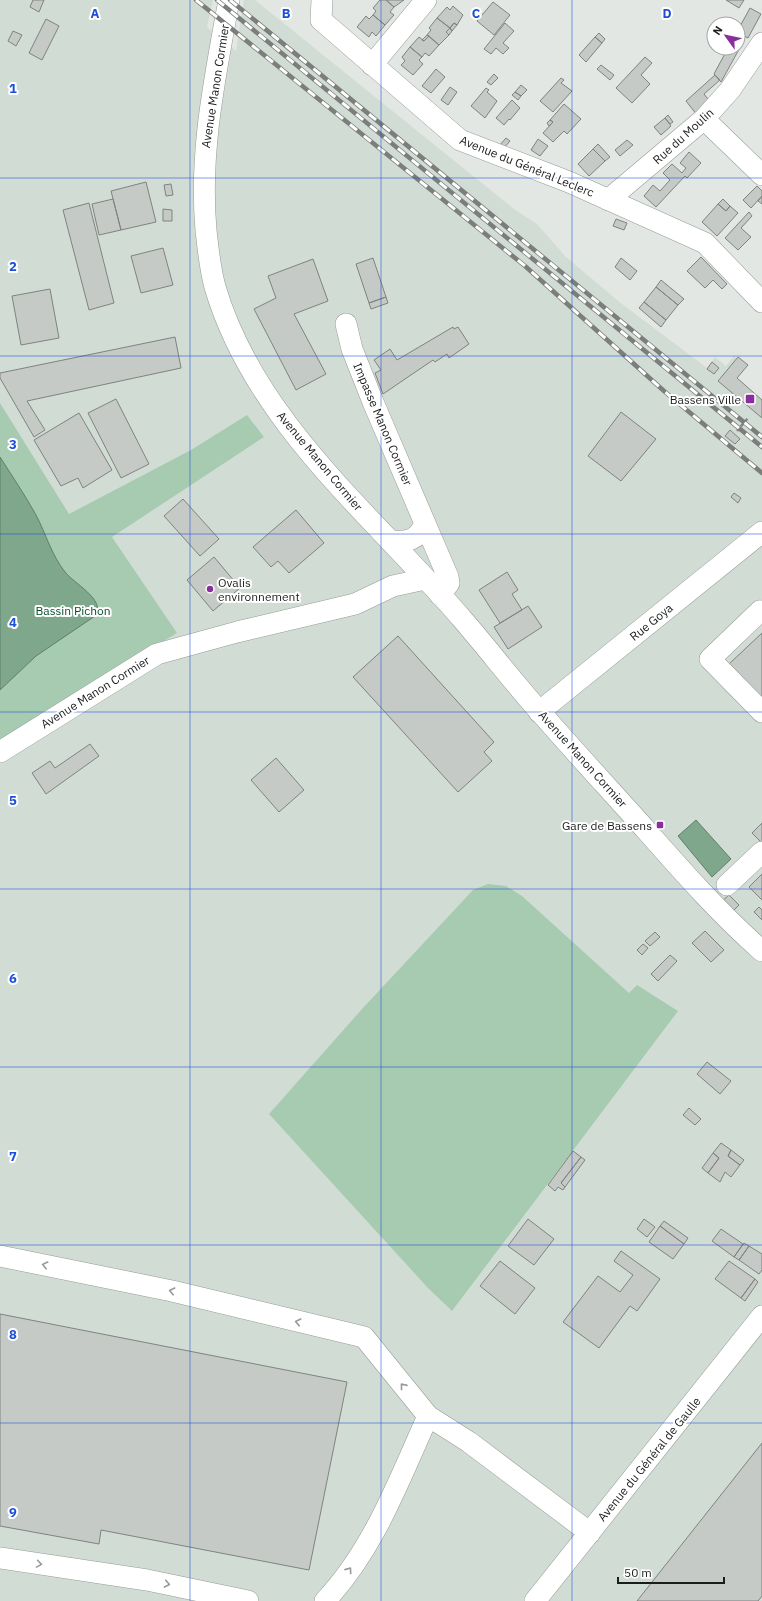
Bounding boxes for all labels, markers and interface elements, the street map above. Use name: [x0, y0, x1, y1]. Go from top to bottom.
text: A: [91, 5, 100, 22]
text: B: [282, 5, 291, 22]
text: C: [472, 5, 481, 22]
text: D: [662, 5, 672, 22]
north arrow: [706, 16, 746, 56]
street label: Avenue Manon Cormier: [198, 22, 232, 149]
text: N: [710, 23, 726, 38]
text: 1: [9, 80, 17, 97]
street label: Rue du Moulin: [649, 105, 717, 167]
street label: Avenue du Général Leclerc: [458, 132, 596, 200]
text: 2: [9, 258, 17, 275]
street label: Impasse Manon Cormier: [350, 360, 416, 488]
place label: Bassens Ville: [670, 392, 741, 407]
marker: Bassens Ville: [744, 393, 756, 405]
street label: Avenue Manon Cormier: [274, 408, 366, 514]
text: 3: [9, 436, 17, 453]
place label: Ovalis environnement: [218, 575, 300, 604]
marker: Ovalis environnement: [205, 584, 215, 594]
street label: Rue Goya: [626, 600, 676, 644]
park label: Bassin Pichon: [35, 603, 111, 618]
text: 4: [9, 614, 17, 631]
street label: Avenue Manon Cormier: [38, 652, 153, 732]
street label: Avenue Manon Cormier: [536, 707, 631, 811]
text: 5: [9, 792, 17, 809]
place label: Gare de Bassens: [562, 818, 652, 833]
marker: Gare de Bassens: [655, 820, 665, 830]
text: 6: [9, 970, 17, 987]
text: 7: [9, 1148, 17, 1165]
one-way arrow: [42, 1262, 48, 1270]
one-way arrow: [169, 1288, 175, 1296]
one-way arrow: [295, 1318, 302, 1326]
text: 8: [9, 1326, 17, 1343]
one-way arrow: [401, 1383, 408, 1390]
street label: Avenue du Général de Gaulle: [594, 1393, 704, 1524]
text: 9: [9, 1504, 17, 1521]
one-way arrow: [35, 1559, 42, 1568]
scale bar: [618, 1559, 724, 1585]
text: 50 m: [624, 1565, 652, 1580]
one-way arrow: [344, 1568, 351, 1575]
one-way arrow: [164, 1580, 170, 1588]

